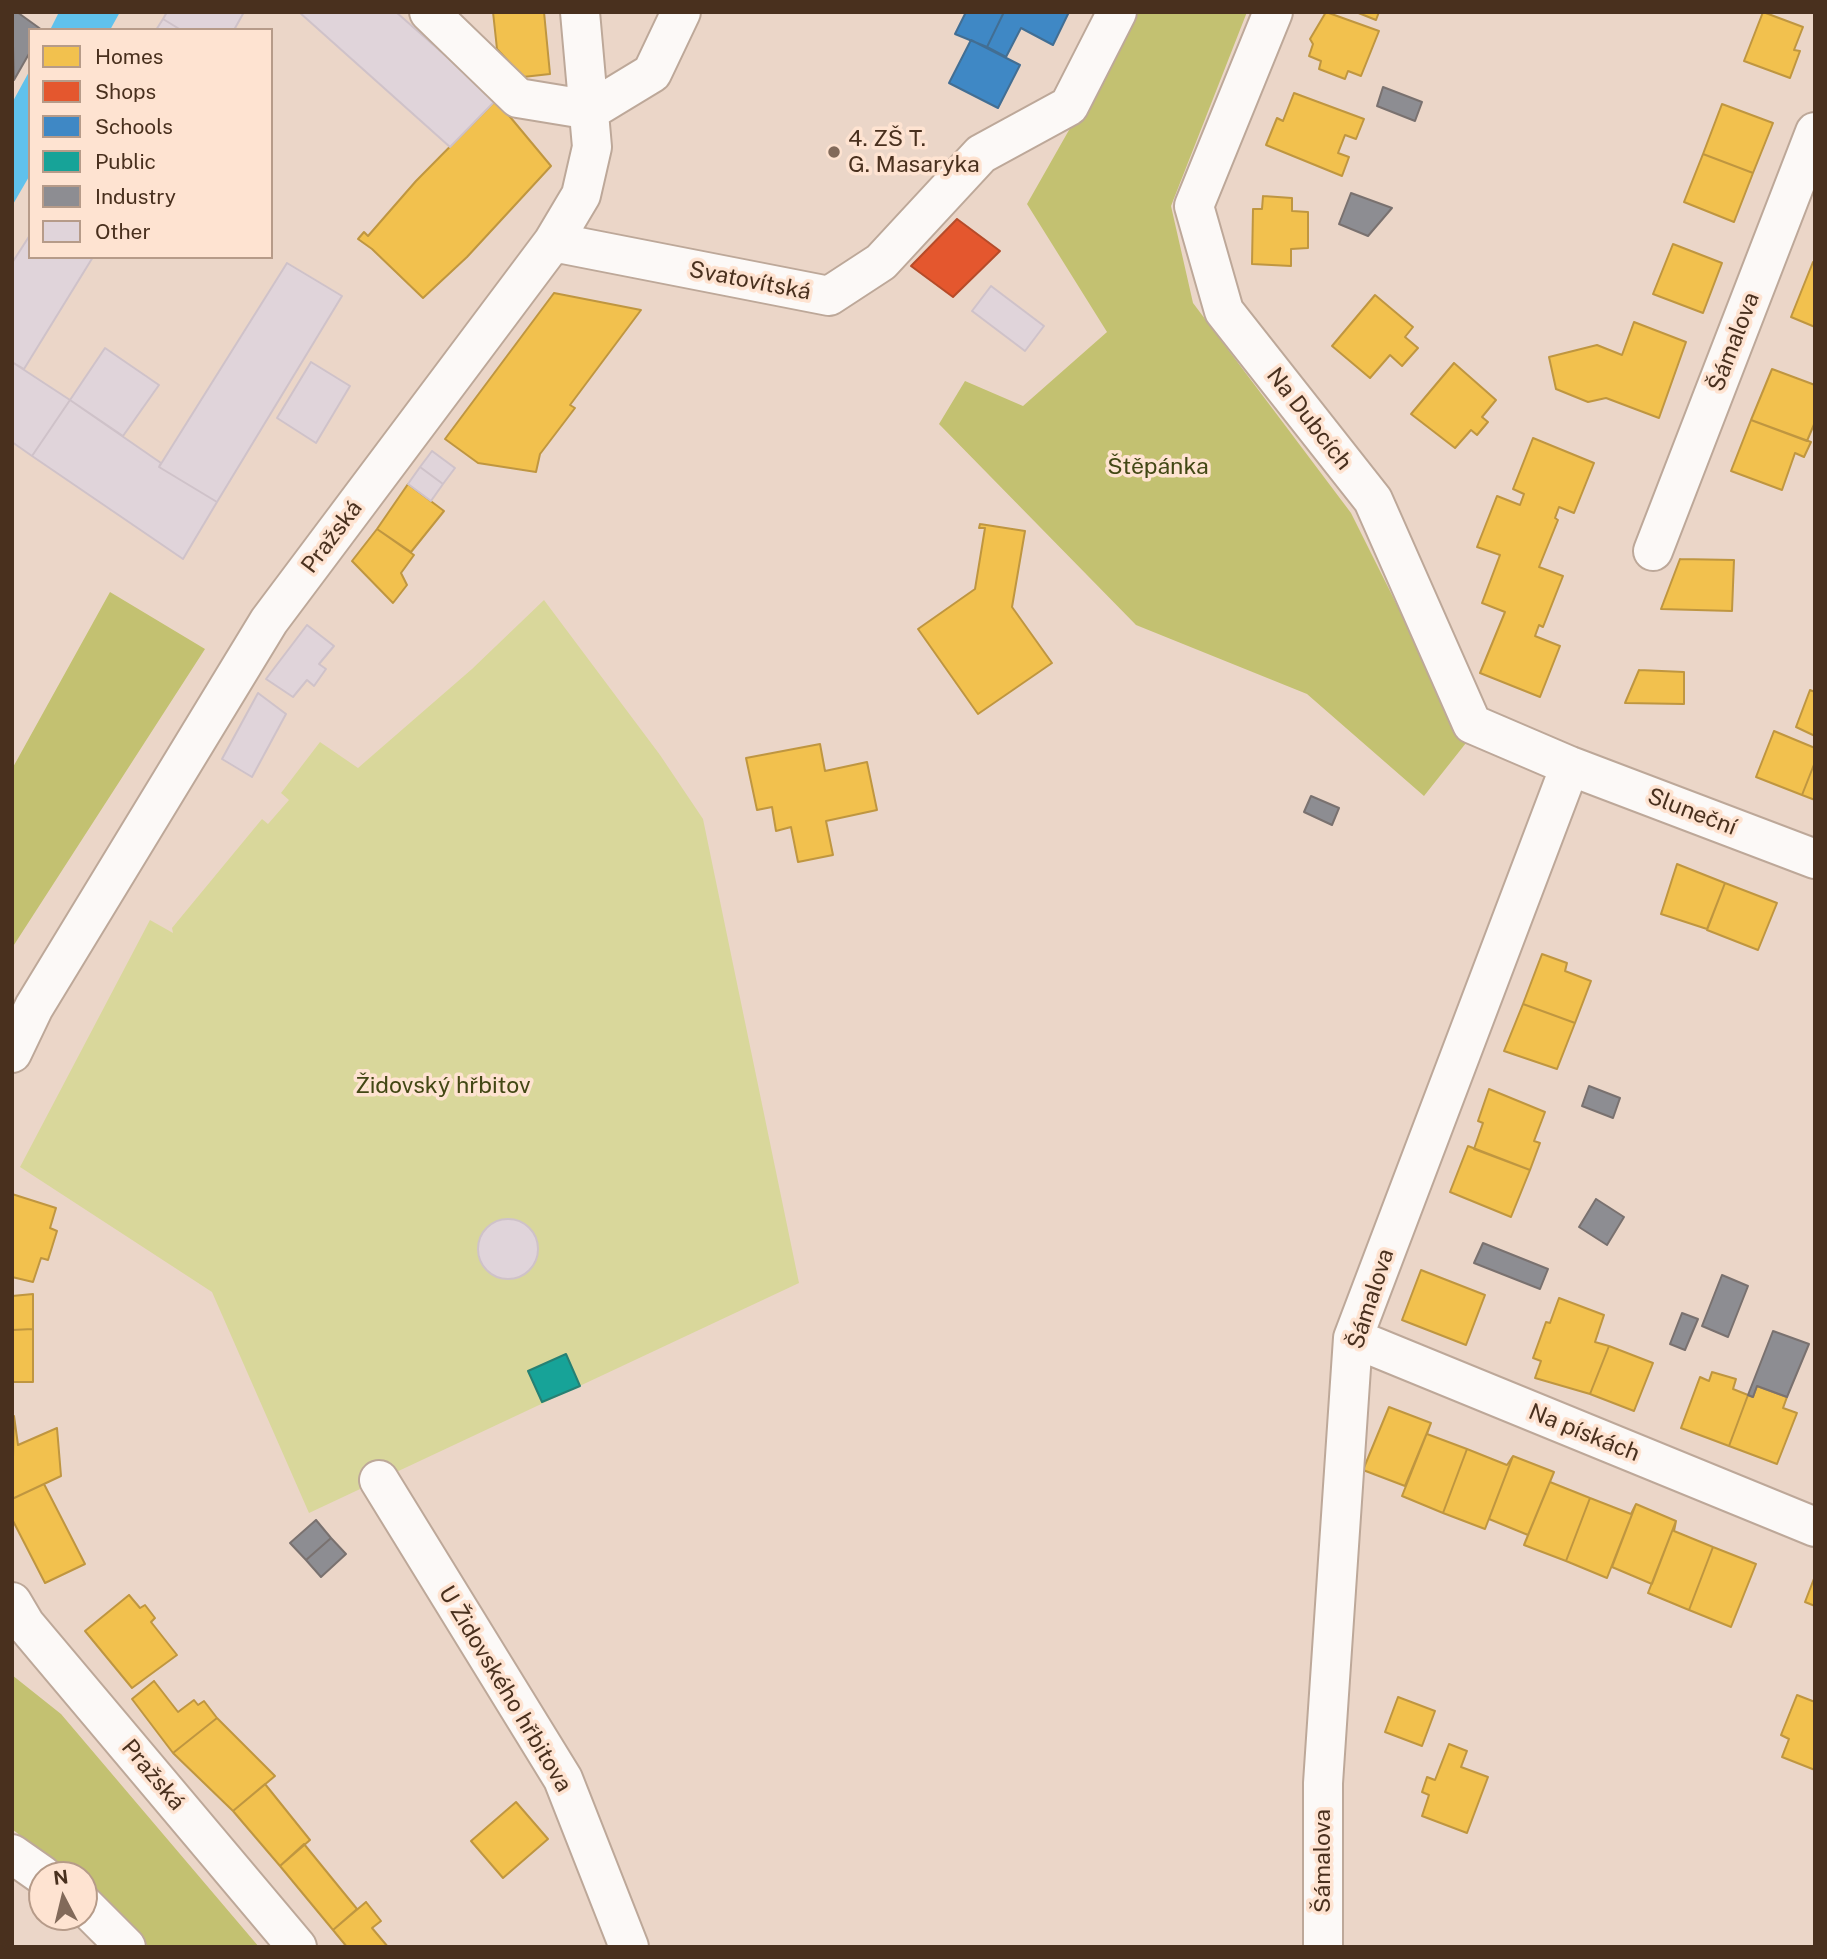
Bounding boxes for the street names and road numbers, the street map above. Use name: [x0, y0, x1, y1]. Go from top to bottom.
street label: Svatovítská: [687, 256, 813, 306]
street label: Šámalova: [1703, 289, 1765, 395]
street label: Na Dubcích: [1260, 362, 1358, 476]
street label: Pražská: [296, 495, 368, 579]
street label: Sluneční: [1644, 782, 1740, 842]
street label: Šámalova: [1342, 1245, 1400, 1353]
street label: Na pískách: [1524, 1398, 1644, 1468]
street label: U Židovského hřbitova: [433, 1581, 577, 1797]
street label: Pražská: [115, 1734, 191, 1816]
street label: Šámalova: [1309, 1809, 1337, 1913]

